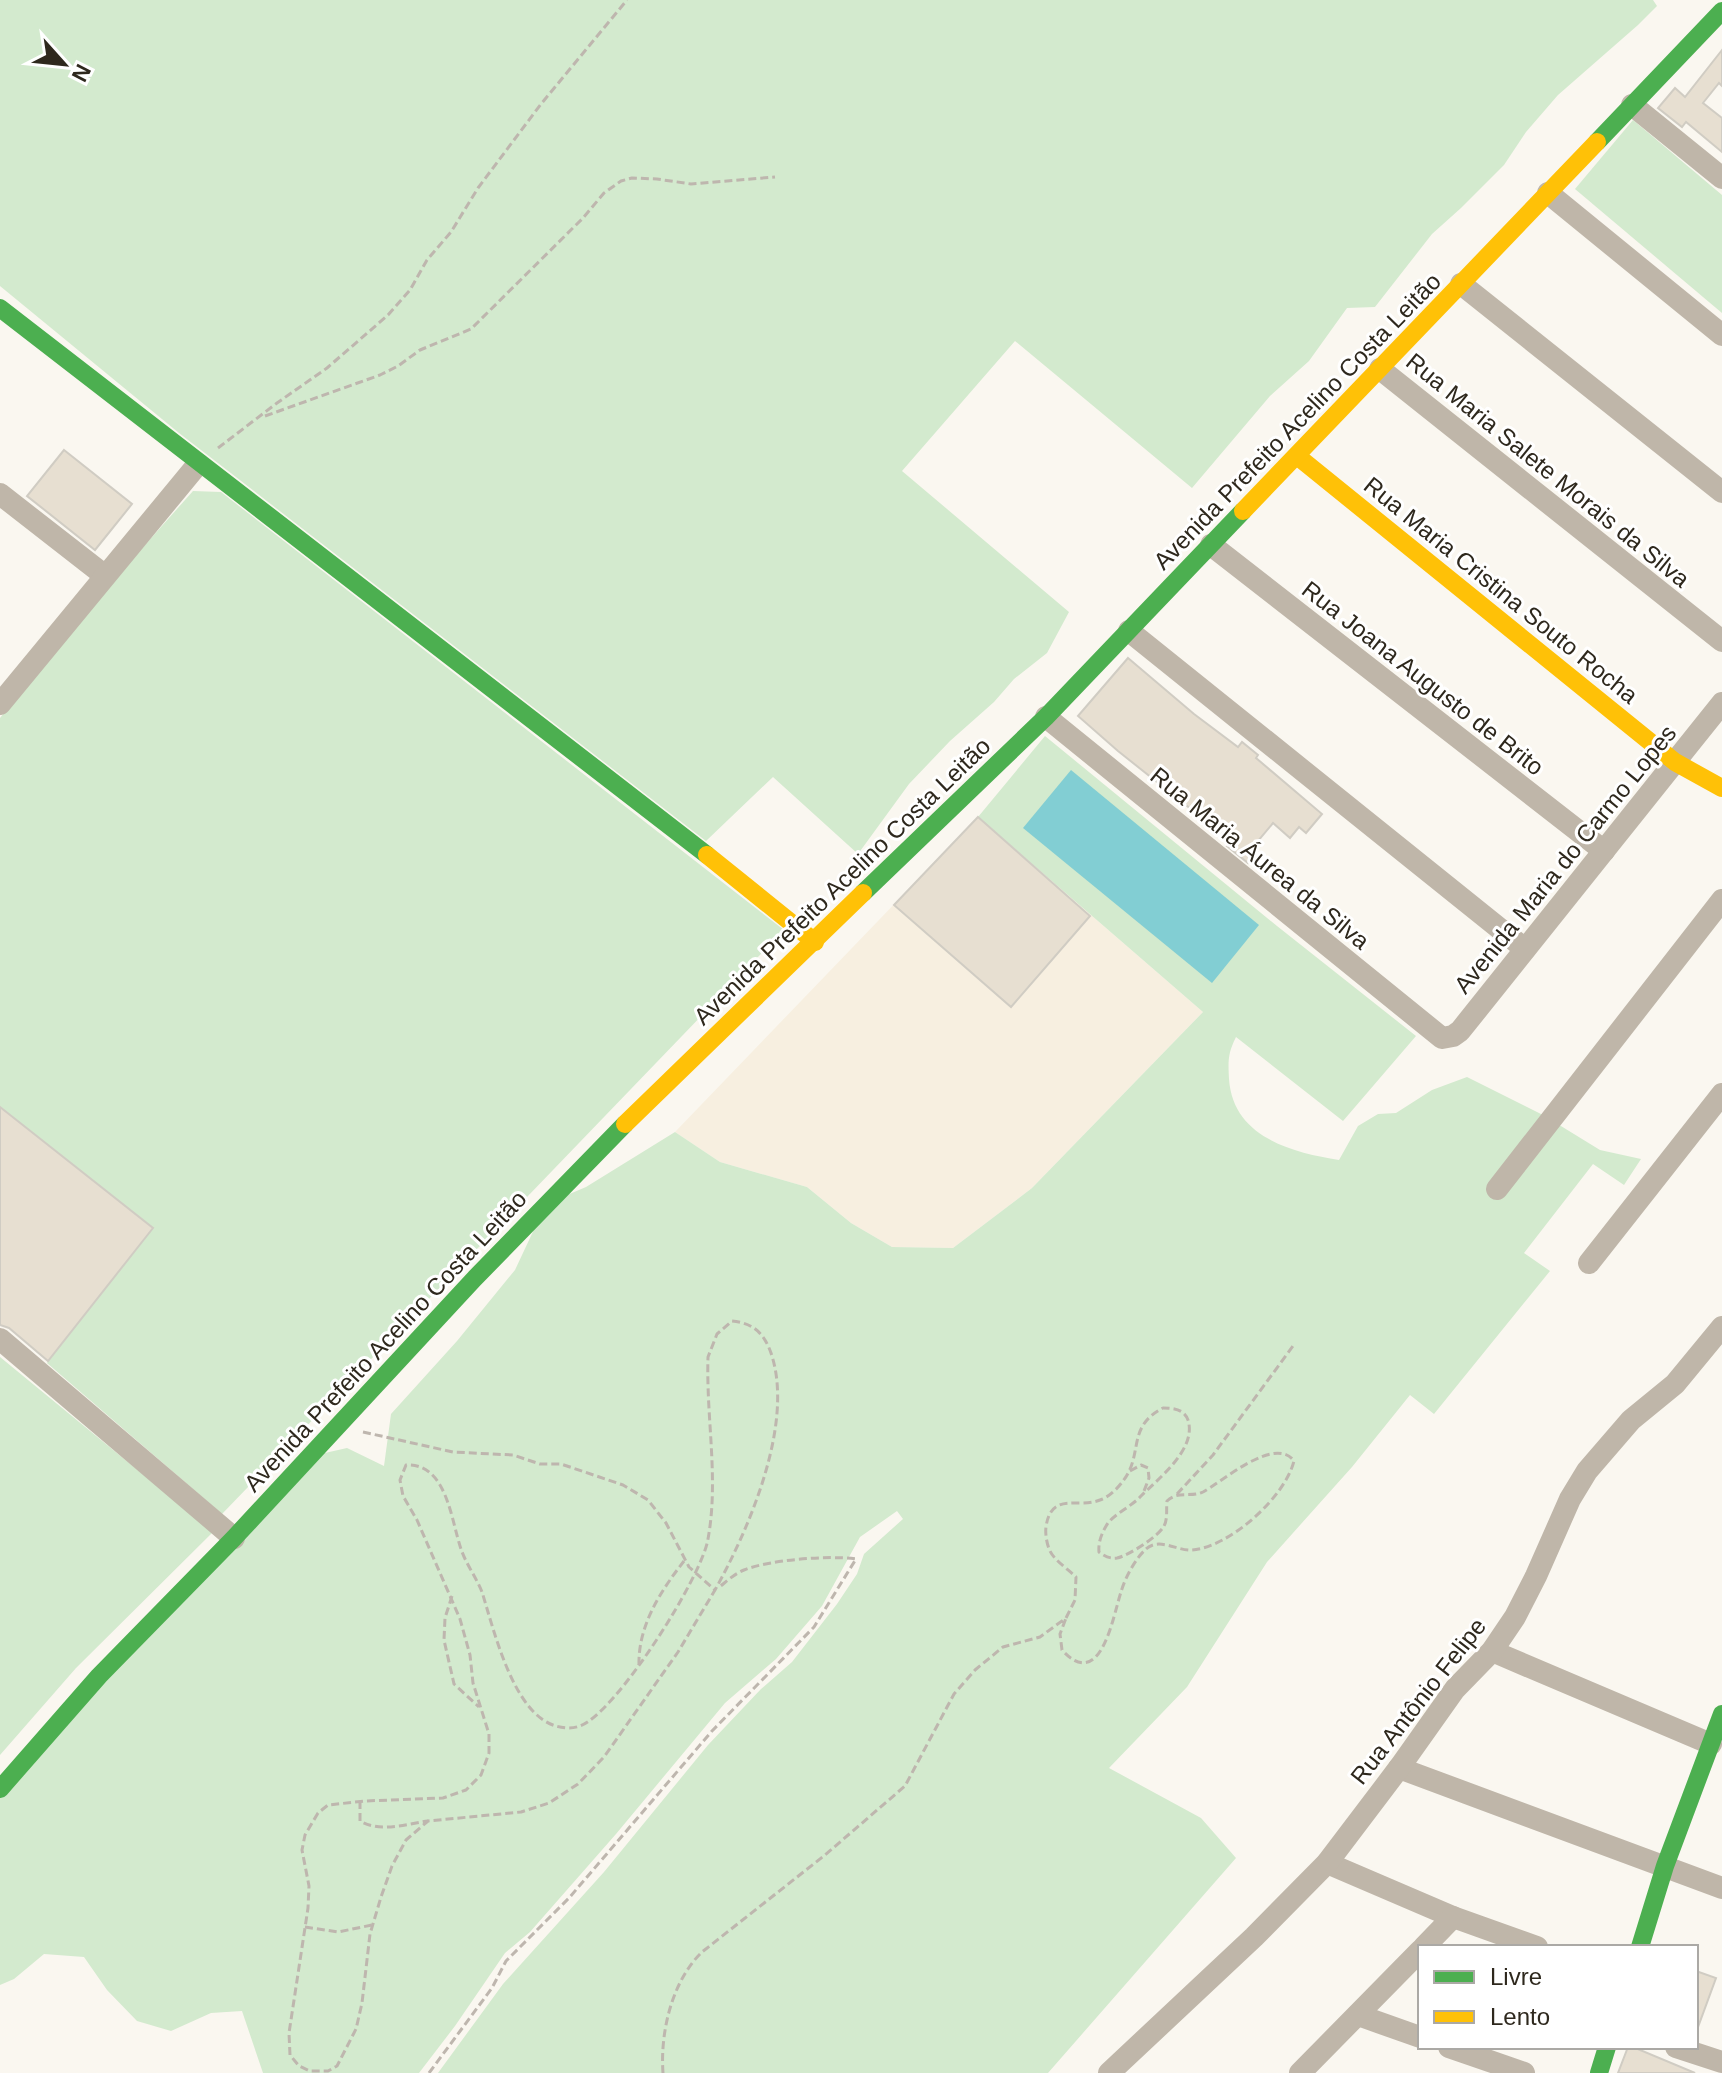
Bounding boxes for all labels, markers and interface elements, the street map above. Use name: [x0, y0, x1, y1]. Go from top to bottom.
north arrow: [24, 24, 104, 104]
text: N: [67, 60, 96, 86]
street label: Avenida Prefeito Acelino Costa Leitão: [1148, 267, 1446, 575]
street label: Rua Maria Salete Morais da Silva: [1401, 347, 1695, 593]
street label: Rua Maria Cristina Souto Rocha: [1359, 471, 1644, 709]
street label: Rua Joana Augusto de Brito: [1297, 575, 1549, 781]
street label: Avenida Maria do Carmo Lopes: [1448, 720, 1682, 998]
street label: Avenida Prefeito Acelino Costa Leitão: [688, 732, 996, 1030]
street label: Rua Maria Áurea da Silva: [1145, 761, 1375, 955]
street label: Avenida Prefeito Acelino Costa Leitão: [238, 1185, 532, 1497]
street label: Rua Antônio Felipe: [1345, 1613, 1491, 1789]
legend: [1418, 1945, 1698, 2049]
text: Livre: [1490, 1963, 1542, 1990]
text: Lento: [1490, 2003, 1550, 2030]

